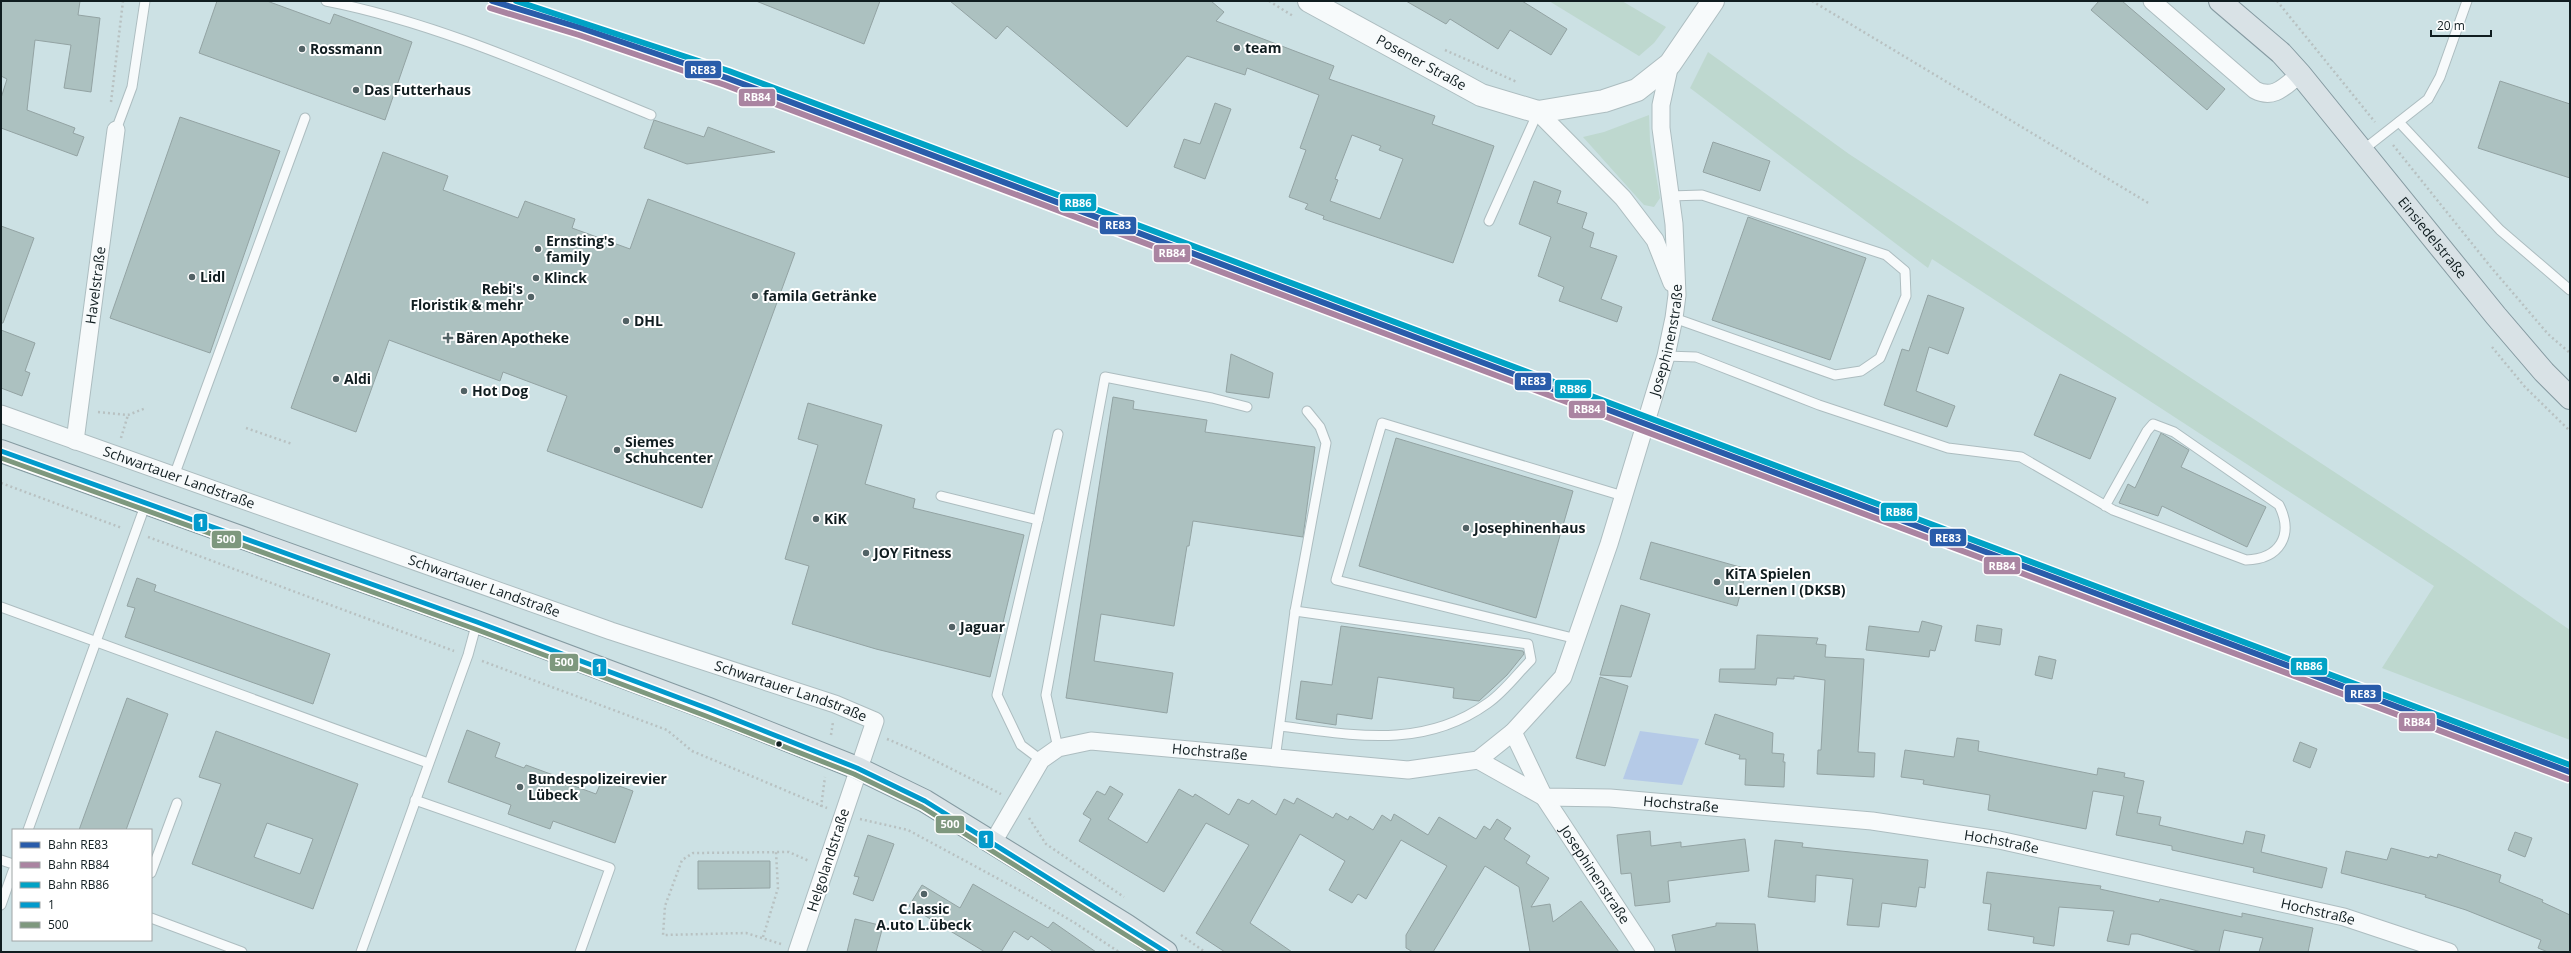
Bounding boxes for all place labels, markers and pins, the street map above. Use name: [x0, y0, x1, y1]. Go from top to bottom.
place label: team: [1245, 38, 1282, 57]
place label: Rossmann: [310, 39, 382, 58]
marker: team: [1232, 43, 1242, 53]
marker: Rossmann: [297, 44, 307, 54]
place label: Das Futterhaus: [364, 80, 471, 99]
marker: Das Futterhaus: [351, 85, 361, 95]
place label: Ernsting's family: [546, 231, 615, 266]
marker: Ernsting's family: [533, 244, 543, 254]
place label: Lidl: [200, 267, 225, 286]
place label: Klinck: [544, 268, 587, 287]
marker: Lidl: [187, 272, 197, 282]
marker: Klinck: [531, 273, 541, 283]
place label: Rebi's Floristik & mehr: [410, 279, 524, 314]
place label: famila Getränke: [763, 286, 877, 305]
marker: famila Getränke: [750, 291, 760, 301]
marker: Rebi's Floristik & mehr: [526, 292, 536, 302]
place label: DHL: [634, 311, 663, 330]
marker: DHL: [621, 316, 631, 326]
place label: Bären Apotheke: [456, 328, 569, 347]
marker: Bären Apotheke: [443, 333, 453, 343]
place label: Aldi: [344, 369, 371, 388]
marker: Aldi: [331, 374, 341, 384]
place label: Hot Dog: [472, 381, 528, 400]
marker: Hot Dog: [459, 386, 469, 396]
place label: Siemes Schuhcenter: [625, 432, 714, 467]
marker: Siemes Schuhcenter: [612, 445, 622, 455]
place label: KiK: [824, 509, 848, 528]
marker: KiK: [811, 514, 821, 524]
place label: Josephinenhaus: [1472, 518, 1585, 537]
marker: Josephinenhaus: [1461, 523, 1471, 533]
place label: JOY Fitness: [872, 543, 952, 562]
marker: JOY Fitness: [861, 548, 871, 558]
place label: KiTA Spielen u.Lernen I (DKSB): [1725, 564, 1846, 599]
marker: KiTA Spielen u.Lernen I (DKSB): [1712, 577, 1722, 587]
place label: Jaguar: [958, 617, 1006, 636]
marker: Jaguar: [947, 622, 957, 632]
unlabelled marker: [774, 739, 784, 749]
place label: Bundespolizeirevier Lübeck: [528, 769, 667, 804]
marker: Bundespolizeirevier Lübeck: [515, 782, 525, 792]
marker: C.lassic A.uto L.übeck: [919, 889, 929, 899]
place label: C.lassic A.uto L.übeck: [876, 899, 972, 934]

